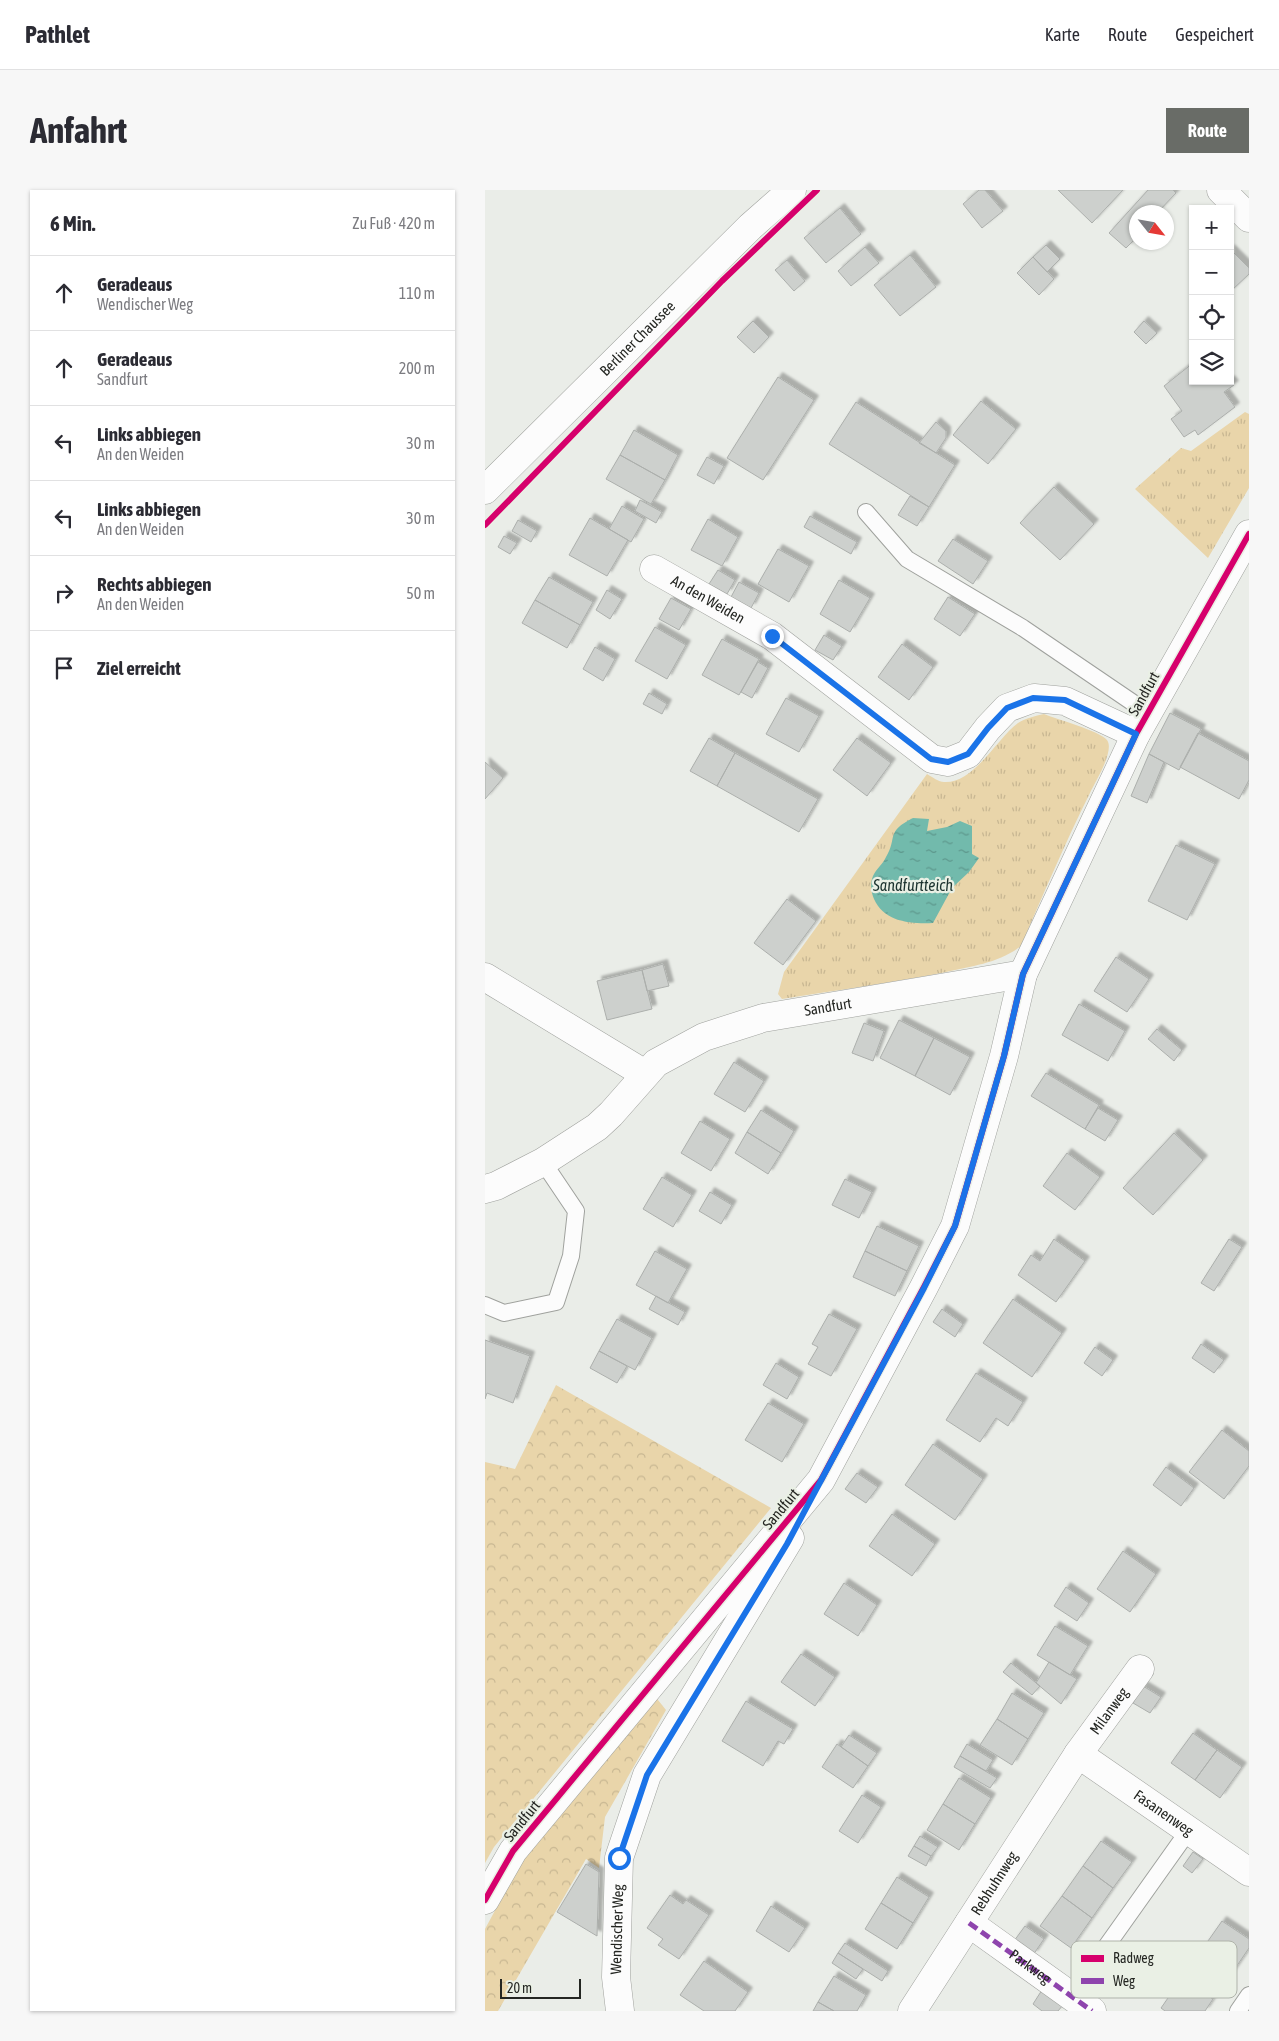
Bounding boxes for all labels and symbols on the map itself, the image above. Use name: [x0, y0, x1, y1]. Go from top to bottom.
north arrow: [1129, 205, 1174, 250]
street label: Berliner Chaussee: [596, 297, 678, 379]
street label: An den Weiden: [668, 572, 748, 627]
route end: [761, 625, 784, 648]
street label: Sandfurt: [1125, 669, 1163, 719]
water label: Sandfurtteich: [872, 876, 953, 894]
street label: Sandfurt: [803, 994, 853, 1019]
street label: Sandfurt: [759, 1485, 802, 1532]
street label: Milanweg: [1086, 1684, 1132, 1738]
street label: Fasanenweg: [1131, 1786, 1197, 1839]
street label: Sandfurt: [500, 1797, 543, 1845]
route start: [608, 1847, 631, 1870]
street label: Rebhuhnweg: [967, 1847, 1021, 1918]
street label: Wendischer Weg: [607, 1883, 626, 1975]
legend: [1071, 1941, 1237, 1998]
street label: Parkweg: [1006, 1946, 1055, 1987]
text: Radweg: [1113, 1950, 1154, 1966]
text: Weg: [1113, 1973, 1135, 1989]
scale bar: [500, 1976, 581, 1999]

